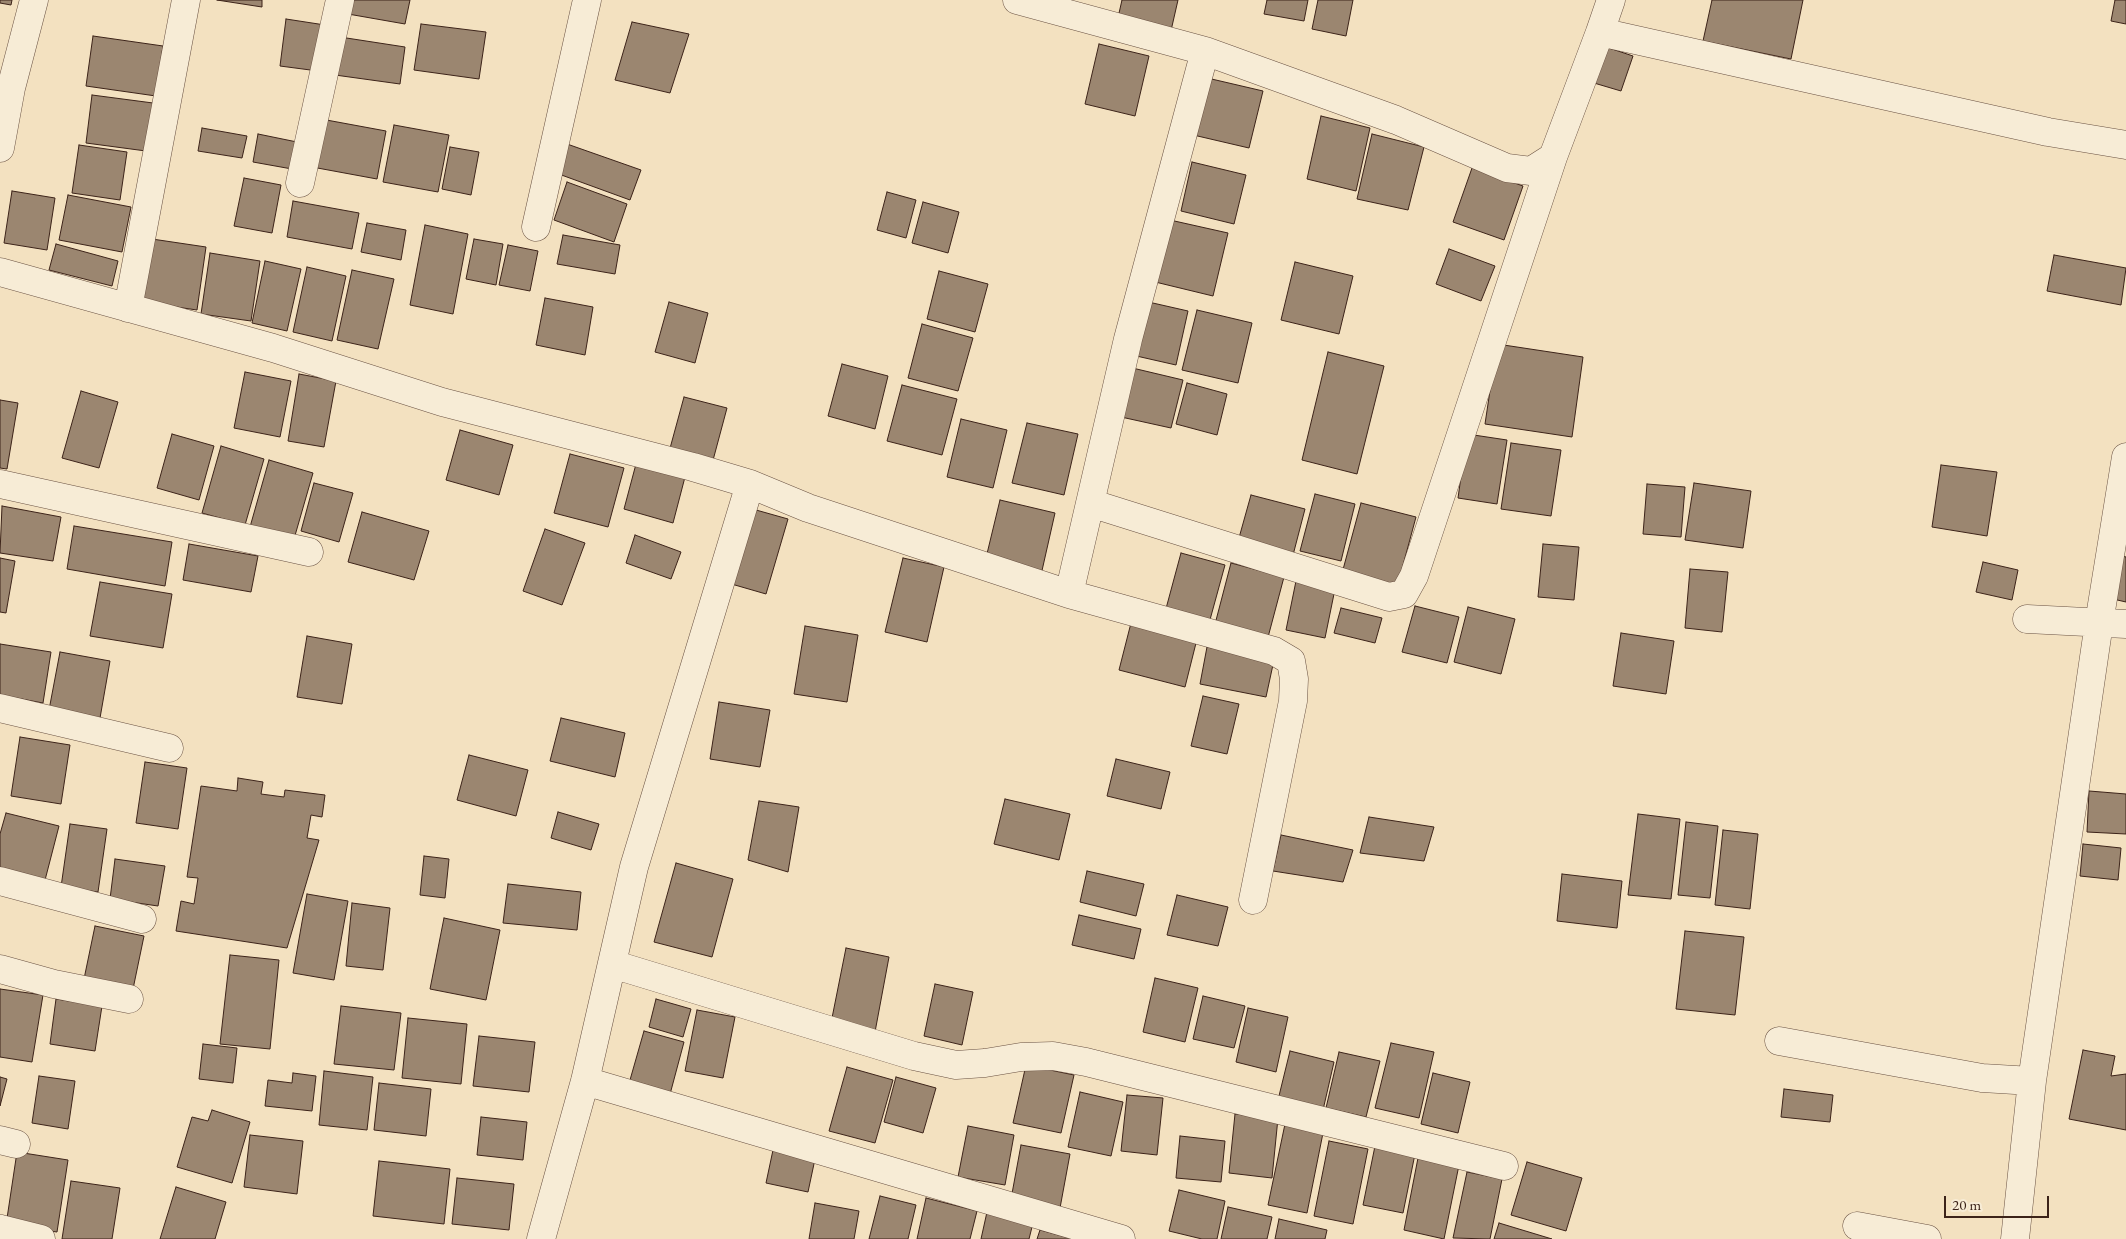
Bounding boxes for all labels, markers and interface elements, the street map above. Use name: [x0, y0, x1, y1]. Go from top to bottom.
scale bar: [1946, 1186, 2051, 1218]
text: 20 m: [1952, 1195, 1981, 1214]

